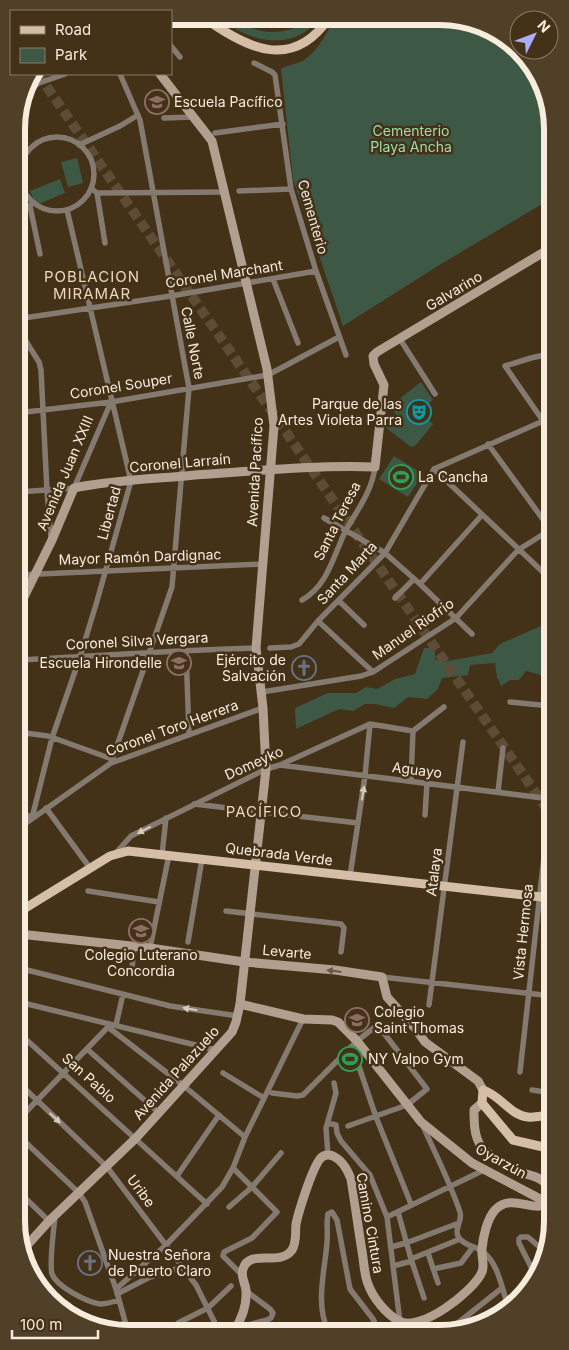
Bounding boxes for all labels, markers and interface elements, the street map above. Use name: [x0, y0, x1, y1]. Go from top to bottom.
legend: [10, 10, 172, 75]
north arrow: [509, 10, 559, 60]
text: N: [534, 16, 554, 36]
text: Road: [55, 20, 91, 39]
text: Park: [55, 45, 88, 64]
school or university icon: Escuela Pacífico: [144, 89, 170, 115]
place label: Escuela Pacífico: [174, 93, 283, 110]
park label: Cementerio Playa Ancha: [370, 122, 452, 155]
street label: Cementerio: [295, 178, 332, 256]
street label: Coronel Marchant: [164, 256, 284, 291]
district label: POBLACION MIRAMAR: [44, 267, 140, 303]
street label: Galvarino: [422, 267, 485, 314]
street label: Calle Norte: [178, 305, 209, 381]
street label: Coronel Souper: [68, 369, 173, 402]
place label: Parque de las Artes Violeta Parra: [278, 395, 402, 428]
theatre icon: Parque de las Artes Violeta Parra: [406, 399, 432, 425]
street label: Avenida Juan XXIII: [33, 413, 96, 533]
street label: Avenida Pacífico: [243, 417, 266, 527]
street label: Coronel Larraín: [128, 450, 231, 475]
sports icon: La Cancha: [388, 464, 414, 490]
place label: La Cancha: [418, 468, 488, 485]
street label: Santa Teresa: [309, 479, 364, 563]
street label: Libertad: [93, 484, 124, 541]
street label: Santa Marta: [313, 538, 380, 608]
street label: Mayor Ramón Dardignac: [58, 545, 222, 568]
street label: Manuel Riofrio: [369, 594, 457, 663]
street label: Coronel Silva Vergara: [65, 628, 209, 653]
school or university icon: Escuela Hirondelle: [166, 650, 192, 676]
place label: Ejército de Salvación: [216, 651, 286, 684]
place label: Escuela Hirondelle: [39, 654, 162, 671]
church icon: Ejército de Salvación: [291, 655, 317, 681]
street label: Coronel Toro Herrera: [103, 696, 240, 759]
street label: Domeyko: [222, 742, 286, 783]
street label: Aguayo: [391, 758, 443, 781]
one-way arrow: [359, 785, 367, 801]
district label: PACÍFICO: [226, 802, 302, 821]
one-way arrow: [137, 826, 151, 834]
street label: Quebrada Verde: [224, 838, 334, 869]
street label: Atalaya: [422, 847, 445, 897]
street label: Vista Hermosa: [509, 883, 536, 981]
school or university icon: Colegio Luterano Concordia: [128, 918, 154, 944]
street label: Levarte: [262, 941, 312, 962]
place label: Colegio Luterano Concordia: [84, 946, 198, 979]
one-way arrow: [326, 967, 342, 975]
place label: Colegio Saint Thomas: [374, 1003, 464, 1036]
one-way arrow: [181, 1005, 197, 1013]
school or university icon: Colegio Saint Thomas: [344, 1007, 370, 1033]
street label: Avenida Palazuelo: [129, 1022, 222, 1123]
sports icon: NY Valpo Gym: [337, 1046, 363, 1072]
street label: San Pablo: [59, 1049, 120, 1106]
place label: NY Valpo Gym: [368, 1050, 464, 1067]
one-way arrow: [49, 1112, 61, 1124]
street label: Oyarzún: [473, 1140, 530, 1182]
street label: Uribe: [124, 1171, 159, 1210]
street label: Camino Cintura: [353, 1171, 388, 1275]
place label: Nuestra Señora de Puerto Claro: [108, 1246, 211, 1279]
church icon: Nuestra Señora de Puerto Claro: [77, 1250, 103, 1276]
scale bar: [12, 1308, 99, 1340]
text: 100 m: [20, 1315, 62, 1334]

